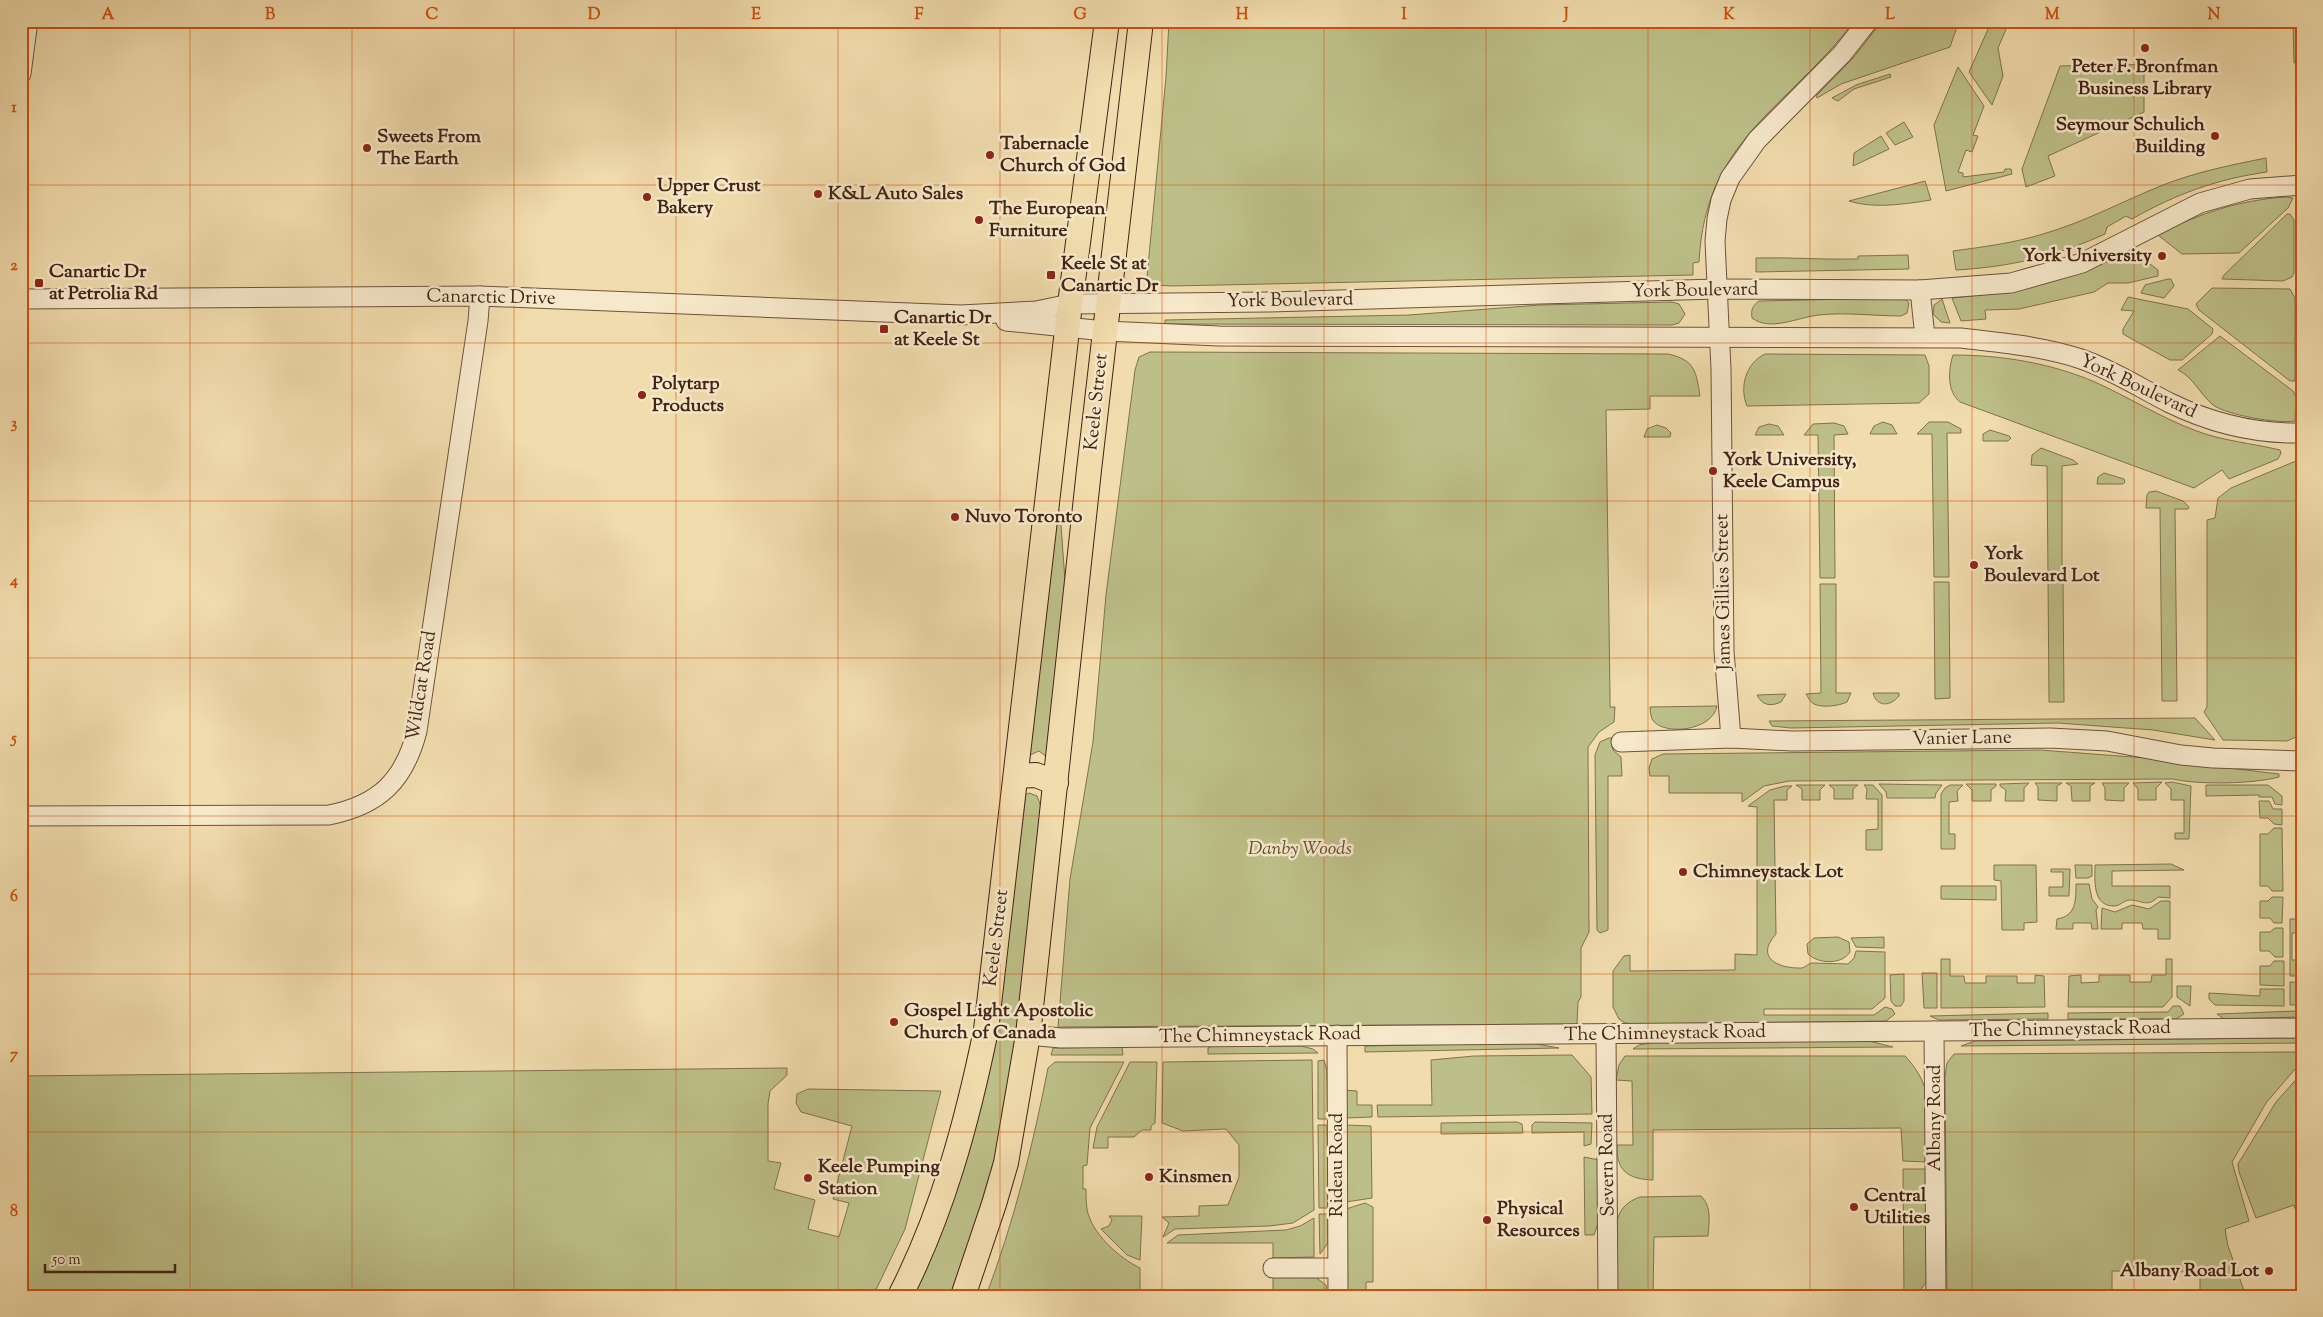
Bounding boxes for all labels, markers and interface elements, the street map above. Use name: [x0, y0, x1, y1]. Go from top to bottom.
text: A: [102, 4, 115, 27]
text: B: [265, 4, 275, 27]
text: C: [426, 4, 439, 27]
text: D: [588, 4, 601, 27]
text: E: [751, 4, 761, 27]
text: F: [915, 4, 924, 27]
text: G: [1073, 4, 1087, 27]
text: H: [1236, 4, 1249, 27]
text: I: [1401, 4, 1407, 27]
text: J: [1562, 4, 1569, 27]
text: K: [1723, 4, 1735, 27]
text: L: [1885, 4, 1895, 27]
text: M: [2045, 4, 2060, 27]
text: N: [2208, 4, 2221, 27]
marker: Peter F. Bronfman Business Library: [2139, 42, 2151, 54]
place label: Peter F. Bronfman Business Library: [2072, 54, 2219, 103]
text: 1: [11, 97, 17, 120]
place label: Seymour Schulich Building: [2056, 112, 2206, 161]
place label: Sweets From The Earth: [377, 124, 481, 173]
marker: Seymour Schulich Building: [2209, 130, 2221, 142]
place label: Tabernacle Church of God: [1000, 131, 1126, 180]
marker: Sweets From The Earth: [361, 142, 373, 154]
marker: Tabernacle Church of God: [984, 149, 996, 161]
place label: Upper Crust Bakery: [657, 173, 761, 222]
place label: K&L Auto Sales: [828, 181, 964, 208]
marker: K&L Auto Sales: [812, 188, 824, 200]
marker: Upper Crust Bakery: [641, 191, 653, 203]
place label: The European Furniture: [989, 196, 1106, 245]
marker: The European Furniture: [973, 214, 985, 226]
place label: York University: [2022, 243, 2153, 270]
marker: York University: [2156, 250, 2168, 262]
place label: Keele St at Canartic Dr: [1061, 251, 1159, 300]
text: 2: [10, 255, 18, 278]
place label: Canartic Dr at Petrolia Rd: [49, 259, 158, 308]
marker: Keele St at Canartic Dr: [1045, 269, 1057, 281]
street label: York Boulevard: [1631, 276, 1759, 306]
marker: Canartic Dr at Petrolia Rd: [33, 277, 45, 289]
street label: Canarctic Drive: [426, 283, 556, 313]
street label: York Boulevard: [1226, 286, 1354, 316]
place label: Canartic Dr at Keele St: [894, 305, 992, 354]
marker: Canartic Dr at Keele St: [878, 323, 890, 335]
street label: York Boulevard: [2075, 348, 2201, 426]
street label: Keele Street: [1078, 352, 1116, 452]
place label: Polytarp Products: [652, 371, 724, 420]
marker: Polytarp Products: [636, 389, 648, 401]
text: 3: [11, 413, 18, 436]
place label: York University, Keele Campus: [1723, 447, 1857, 496]
marker: York University, Keele Campus: [1707, 465, 1719, 477]
place label: Nuvo Toronto: [965, 504, 1083, 531]
marker: Nuvo Toronto: [949, 511, 961, 523]
street label: James Gillies Street: [1709, 513, 1739, 671]
place label: York Boulevard Lot: [1984, 541, 2100, 590]
marker: York Boulevard Lot: [1968, 559, 1980, 571]
text: 4: [9, 570, 18, 593]
street label: Wildcat Road: [400, 629, 444, 743]
street label: Vanier Lane: [1912, 725, 2012, 753]
text: 5: [9, 728, 17, 751]
park label: Danby Woods: [1248, 836, 1352, 863]
place label: Chimneystack Lot: [1693, 859, 1844, 886]
marker: Chimneystack Lot: [1677, 866, 1689, 878]
text: 6: [10, 886, 18, 909]
street label: Keele Street: [978, 887, 1016, 988]
place label: Gospel Light Apostolic Church of Canada: [904, 998, 1094, 1047]
street label: The Chimneystack Road: [1969, 1015, 2171, 1045]
marker: Gospel Light Apostolic Church of Canada: [888, 1016, 900, 1028]
street label: The Chimneystack Road: [1564, 1019, 1766, 1049]
street label: The Chimneystack Road: [1159, 1021, 1361, 1051]
text: 7: [10, 1044, 19, 1067]
street label: Albany Road: [1922, 1064, 1949, 1171]
street label: Rideau Road: [1324, 1112, 1351, 1217]
street label: Severn Road: [1594, 1113, 1622, 1217]
place label: Keele Pumping Station: [818, 1154, 940, 1203]
place label: Kinsmen: [1159, 1164, 1233, 1191]
marker: Kinsmen: [1143, 1171, 1155, 1183]
marker: Keele Pumping Station: [802, 1172, 814, 1184]
place label: Central Utilities: [1864, 1183, 1931, 1232]
place label: Physical Resources: [1497, 1196, 1580, 1245]
text: 8: [10, 1201, 18, 1224]
marker: Central Utilities: [1848, 1201, 1860, 1213]
marker: Physical Resources: [1481, 1214, 1493, 1226]
scale bar: [45, 1242, 175, 1274]
text: 50 m: [51, 1250, 81, 1271]
place label: Albany Road Lot: [2120, 1258, 2259, 1285]
marker: Albany Road Lot: [2263, 1265, 2275, 1277]

